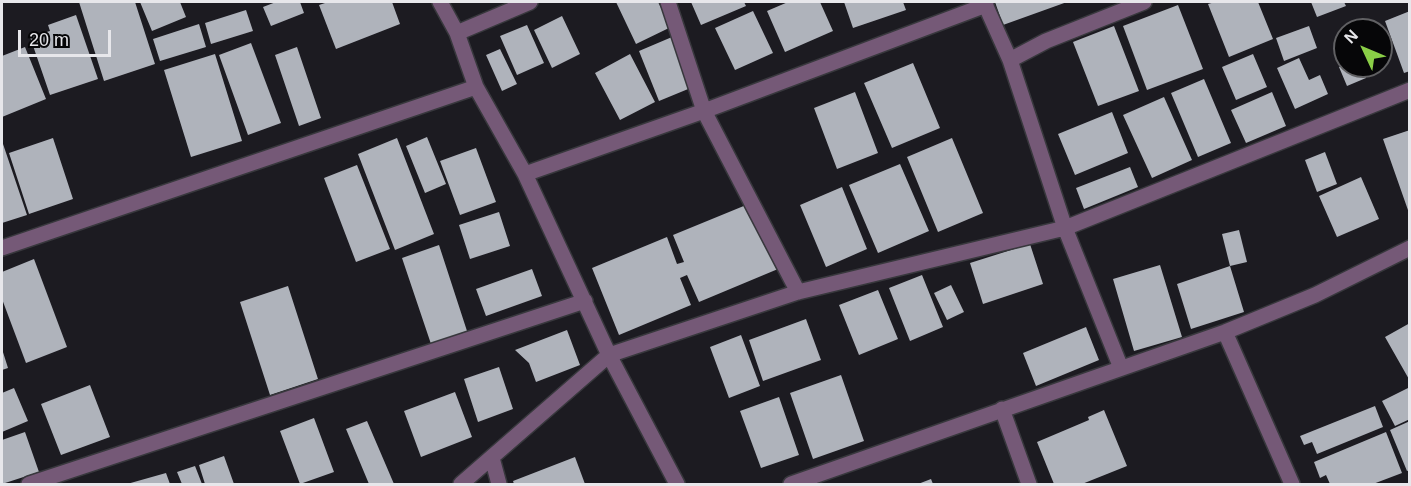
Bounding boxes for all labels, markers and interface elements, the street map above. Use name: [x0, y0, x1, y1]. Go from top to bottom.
scale bar: [21, 18, 114, 56]
north arrow: [1333, 18, 1393, 78]
text: N: [1341, 26, 1361, 47]
text: 20 m: [29, 30, 69, 50]

